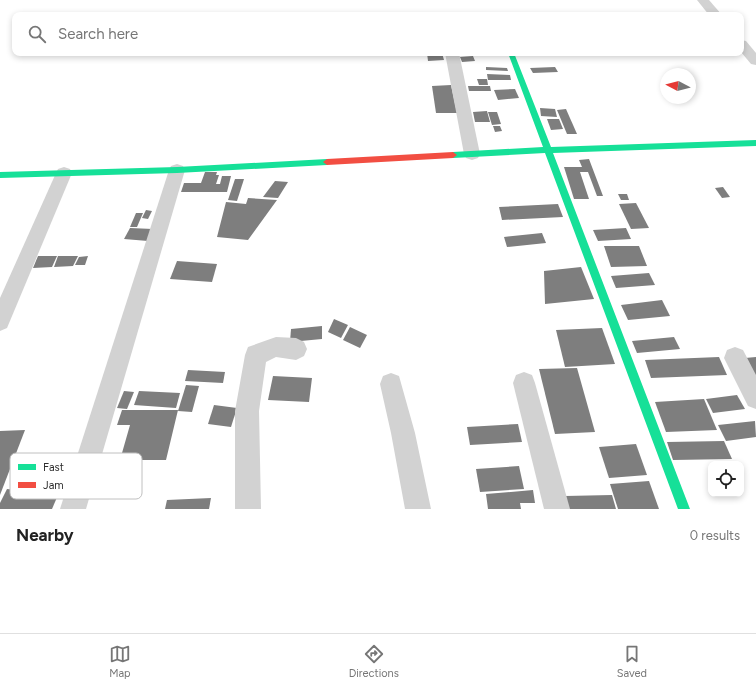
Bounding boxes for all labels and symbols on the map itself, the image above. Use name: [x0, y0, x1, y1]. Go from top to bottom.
north arrow: [660, 68, 696, 104]
legend: [10, 453, 142, 499]
text: Fast: [43, 461, 64, 474]
text: Jam: [43, 479, 64, 492]

